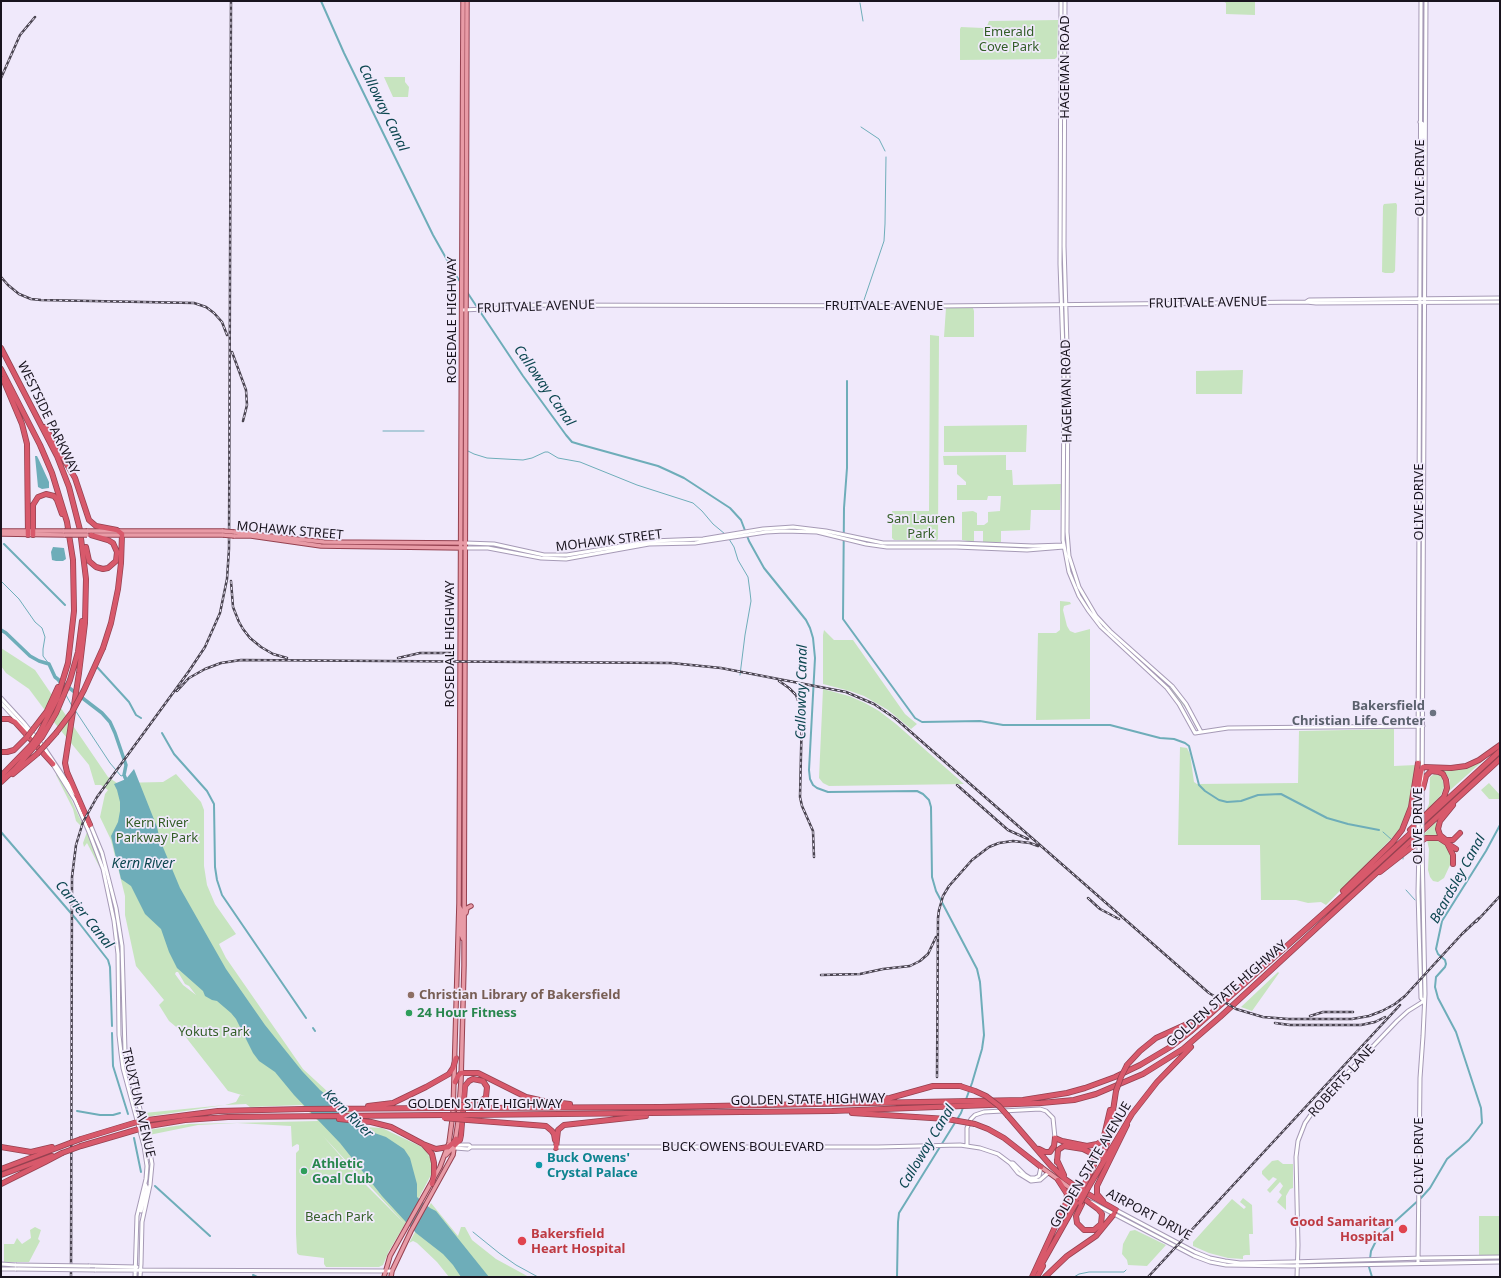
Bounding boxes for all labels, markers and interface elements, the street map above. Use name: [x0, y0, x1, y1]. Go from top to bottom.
street label: HAGEMAN ROAD: [1057, 15, 1073, 119]
park label: Emerald Cove Park: [979, 24, 1039, 55]
water label: Calloway Canal: [355, 62, 411, 154]
street label: OLIVE DRIVE: [1412, 140, 1428, 216]
street label: ROSEDALE HIGHWAY: [444, 256, 460, 384]
street label: FRUITVALE AVENUE: [1149, 294, 1267, 312]
street label: FRUITVALE AVENUE: [477, 297, 595, 317]
street label: FRUITVALE AVENUE: [825, 298, 943, 314]
street label: HAGEMAN ROAD: [1058, 339, 1076, 443]
water label: Calloway Canal: [510, 342, 578, 430]
street label: WESTSIDE PARKWAY: [14, 359, 82, 477]
street label: OLIVE DRIVE: [1411, 464, 1427, 540]
park label: San Lauren Park: [887, 511, 955, 542]
street label: MOHAWK STREET: [236, 519, 344, 543]
street label: MOHAWK STREET: [555, 527, 663, 555]
street label: ROSEDALE HIGHWAY: [442, 580, 458, 708]
water label: Calloway Canal: [793, 644, 811, 740]
place label: Bakersfield Christian Life Center: [1292, 698, 1425, 729]
marker: Bakersfield Christian Life Center: [1428, 708, 1438, 718]
street label: OLIVE DRIVE: [1410, 788, 1426, 864]
park label: Kern River Parkway Park: [116, 815, 198, 846]
water label: Beardsley Canal: [1427, 832, 1489, 926]
water label: Kern River: [112, 856, 174, 872]
water label: Carrier Canal: [51, 877, 117, 953]
street label: GOLDEN STATE HIGHWAY: [1164, 937, 1290, 1051]
place label: Christian Library of Bakersfield: [419, 987, 620, 1003]
marker: Christian Library of Bakersfield: [406, 990, 416, 1000]
place label: 24 Hour Fitness: [417, 1005, 517, 1021]
marker: 24 Hour Fitness: [404, 1008, 414, 1018]
park label: Yokuts Park: [178, 1024, 250, 1040]
street label: ROBERTS LANE: [1305, 1042, 1379, 1120]
street label: TRUXTUN AVENUE: [118, 1047, 158, 1159]
water label: Kern River: [320, 1086, 376, 1142]
street label: GOLDEN STATE HIGHWAY: [731, 1091, 885, 1109]
street label: GOLDEN STATE HIGHWAY: [408, 1096, 562, 1112]
street label: GOLDEN STATE AVENUE: [1047, 1099, 1135, 1231]
water label: Calloway Canal: [895, 1102, 959, 1192]
street label: OLIVE DRIVE: [1411, 1118, 1427, 1194]
street label: BUCK OWENS BOULEVARD: [662, 1139, 824, 1155]
place label: Buck Owens' Crystal Palace: [547, 1150, 638, 1181]
place label: Athletic Goal Club: [312, 1156, 373, 1187]
marker: Buck Owens' Crystal Palace: [534, 1160, 544, 1170]
marker: Athletic Goal Club: [299, 1166, 309, 1176]
street label: AIRPORT DRIVE: [1104, 1186, 1194, 1244]
park label: Beach Park: [305, 1209, 373, 1225]
place label: Good Samaritan Hospital: [1290, 1214, 1394, 1245]
marker: Good Samaritan Hospital: [1397, 1223, 1409, 1235]
place label: Bakersfield Heart Hospital: [531, 1226, 625, 1257]
marker: Bakersfield Heart Hospital: [516, 1235, 528, 1247]

